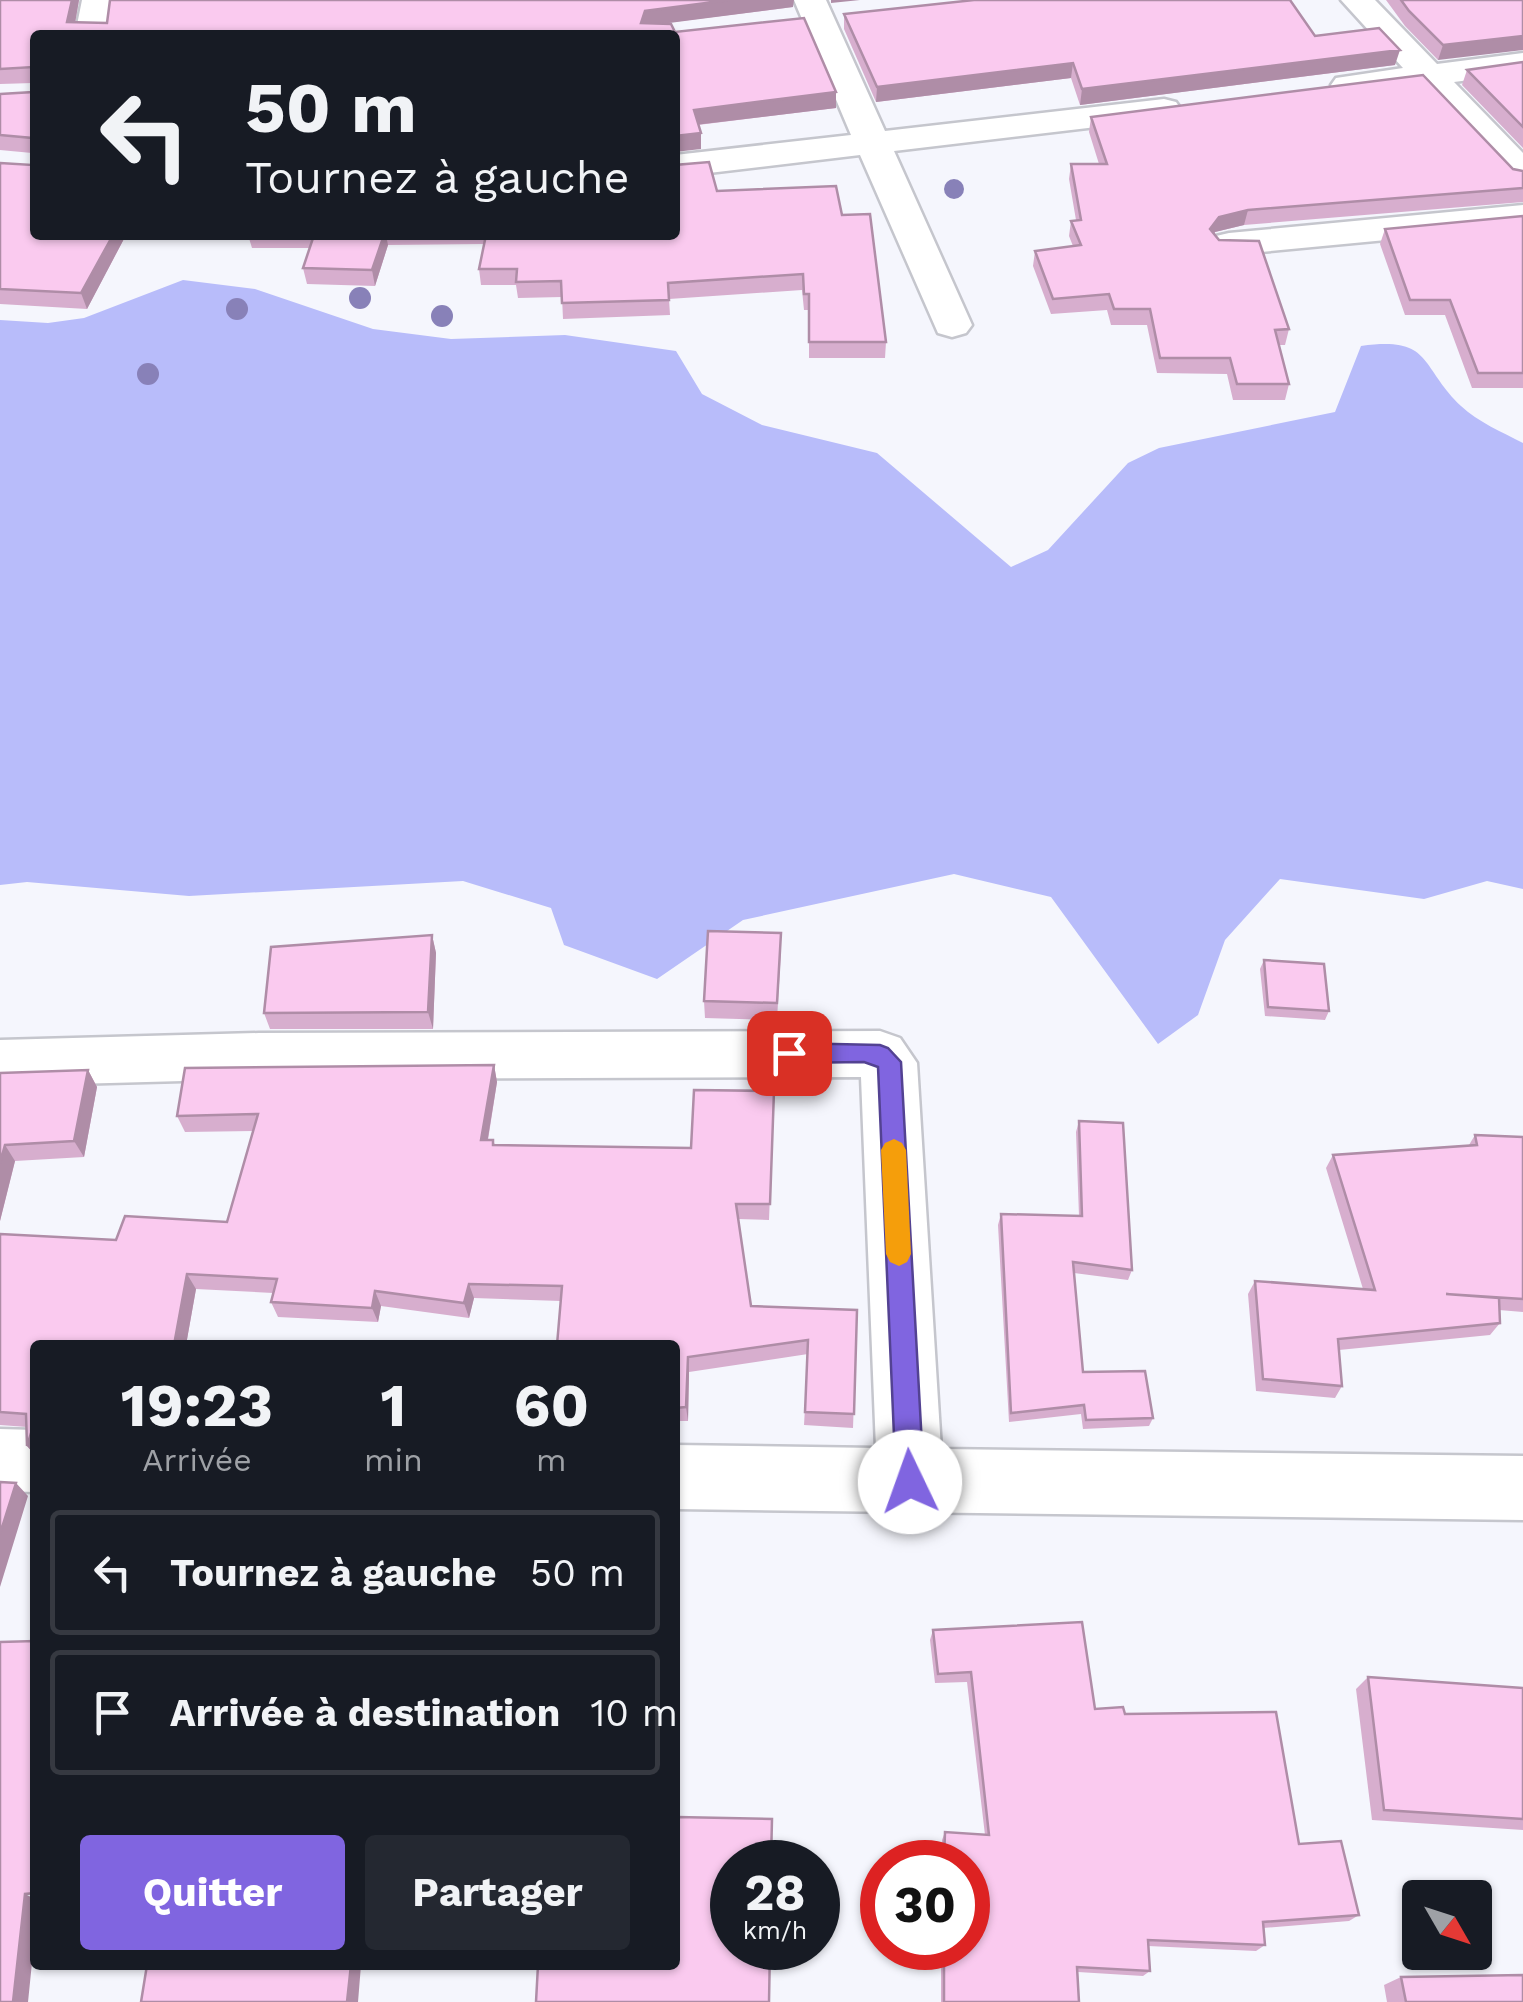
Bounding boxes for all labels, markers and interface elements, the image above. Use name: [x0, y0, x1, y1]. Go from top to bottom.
text: 50 m: [245, 67, 417, 149]
icon: left: [80, 70, 210, 200]
text: Tournez à gauche: [245, 151, 630, 204]
pin: [747, 1011, 832, 1096]
icon: arrive: [762, 1026, 817, 1081]
text: 19:23: [121, 1370, 273, 1441]
text: 1: [380, 1370, 406, 1441]
text: 60: [514, 1370, 589, 1441]
position arrow: [858, 1430, 962, 1534]
text: Arrivée: [142, 1441, 252, 1479]
text: min: [364, 1441, 423, 1479]
text: m: [536, 1441, 567, 1479]
icon: left: [85, 1545, 140, 1600]
text: Tournez à gauche: [170, 1551, 496, 1595]
text: 50 m: [530, 1551, 625, 1595]
icon: arrive: [85, 1685, 140, 1740]
text: Arrivée à destination: [170, 1691, 560, 1735]
text: 10 m: [590, 1691, 678, 1735]
button: Quitter: [80, 1835, 345, 1950]
button: Partager: [365, 1835, 630, 1950]
speed limit sign: 30: [860, 1840, 990, 1970]
text: 28: [744, 1863, 806, 1922]
north arrow: [1402, 1880, 1492, 1970]
map controls: [1402, 1880, 1492, 1970]
text: km/h: [743, 1916, 807, 1945]

